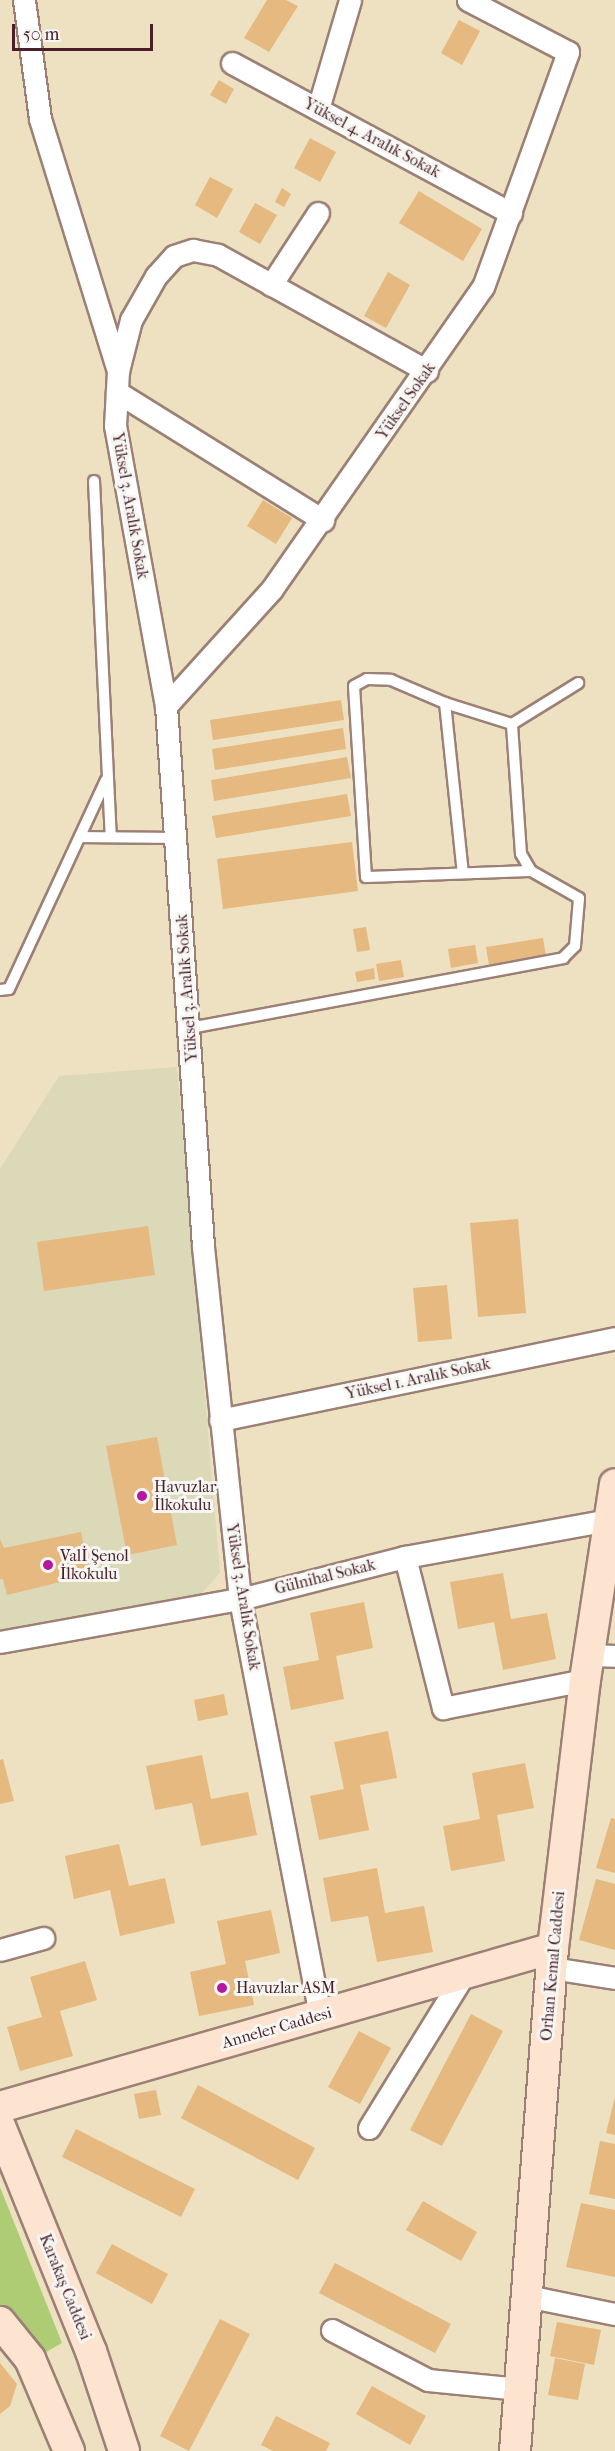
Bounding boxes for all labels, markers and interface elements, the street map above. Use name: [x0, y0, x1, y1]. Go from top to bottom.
scale bar: [15, 12, 156, 50]
text: 50 m: [23, 24, 59, 45]
street label: Yüksel 4. Aralık Sokak: [301, 94, 443, 182]
street label: Yüksel Sokak: [372, 359, 440, 443]
street label: Yüksel 3. Aralık Sokak: [108, 431, 152, 581]
street label: Yüksel 3. Aralık Sokak: [172, 913, 202, 1063]
street label: Yüksel 1. Aralık Sokak: [344, 1354, 492, 1404]
place label: Havuzlar İlkokulu: [154, 1477, 217, 1515]
marker: Havuzlar İlkokulu: [135, 1489, 149, 1503]
street label: Yüksel 3. Aralık Sokak: [222, 1522, 264, 1672]
place label: Valİ Şenol İlkokulu: [60, 1546, 129, 1584]
street label: Gülnihal Sokak: [273, 1555, 377, 1599]
marker: Valİ Şenol İlkokulu: [41, 1558, 55, 1572]
street label: Orhan Kemal Caddesi: [537, 1890, 569, 2042]
place label: Havuzlar ASM: [236, 1978, 335, 1998]
marker: Havuzlar ASM: [213, 1979, 231, 1997]
street label: Anneler Caddesi: [220, 2003, 334, 2053]
street label: Karakaş Caddesi: [35, 2231, 95, 2343]

